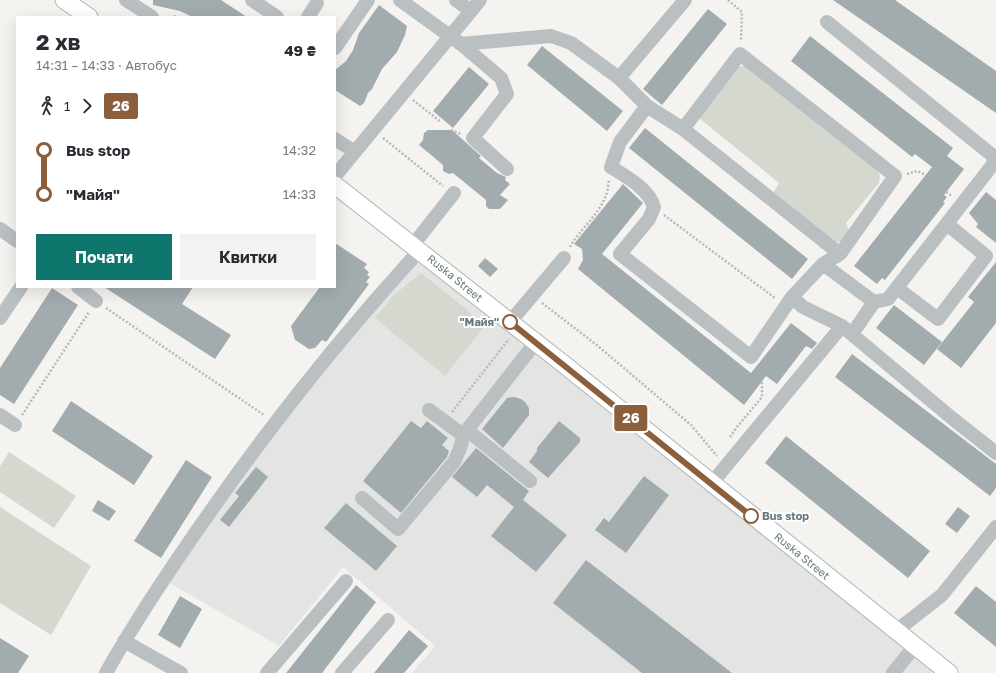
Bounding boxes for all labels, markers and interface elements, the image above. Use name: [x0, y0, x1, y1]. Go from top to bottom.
text: 2 хв: [36, 28, 80, 55]
text: 49 ₴: [284, 41, 316, 59]
text: 14:31 – 14:33 · Автобус: [36, 57, 177, 73]
icon: walk: [36, 95, 58, 117]
icon: forward: [76, 95, 98, 117]
text: 26: [112, 97, 130, 114]
text: 1: [64, 98, 70, 114]
text: Bus stop: [66, 141, 130, 159]
text: 14:32: [283, 142, 316, 158]
text: "Майя": [66, 185, 120, 203]
text: 14:33: [283, 186, 316, 202]
button: Почати: [36, 234, 172, 280]
button: Квитки: [180, 234, 316, 280]
street label: Ruska Street: [425, 251, 486, 304]
marker: "Майя": [502, 314, 518, 330]
place label: "Майя": [460, 315, 499, 328]
line badge: 26: [613, 405, 649, 431]
text: 26: [622, 409, 640, 426]
marker: Bus stop: [743, 508, 759, 524]
place label: Bus stop: [762, 509, 809, 522]
street label: Ruska Street: [772, 529, 833, 582]

